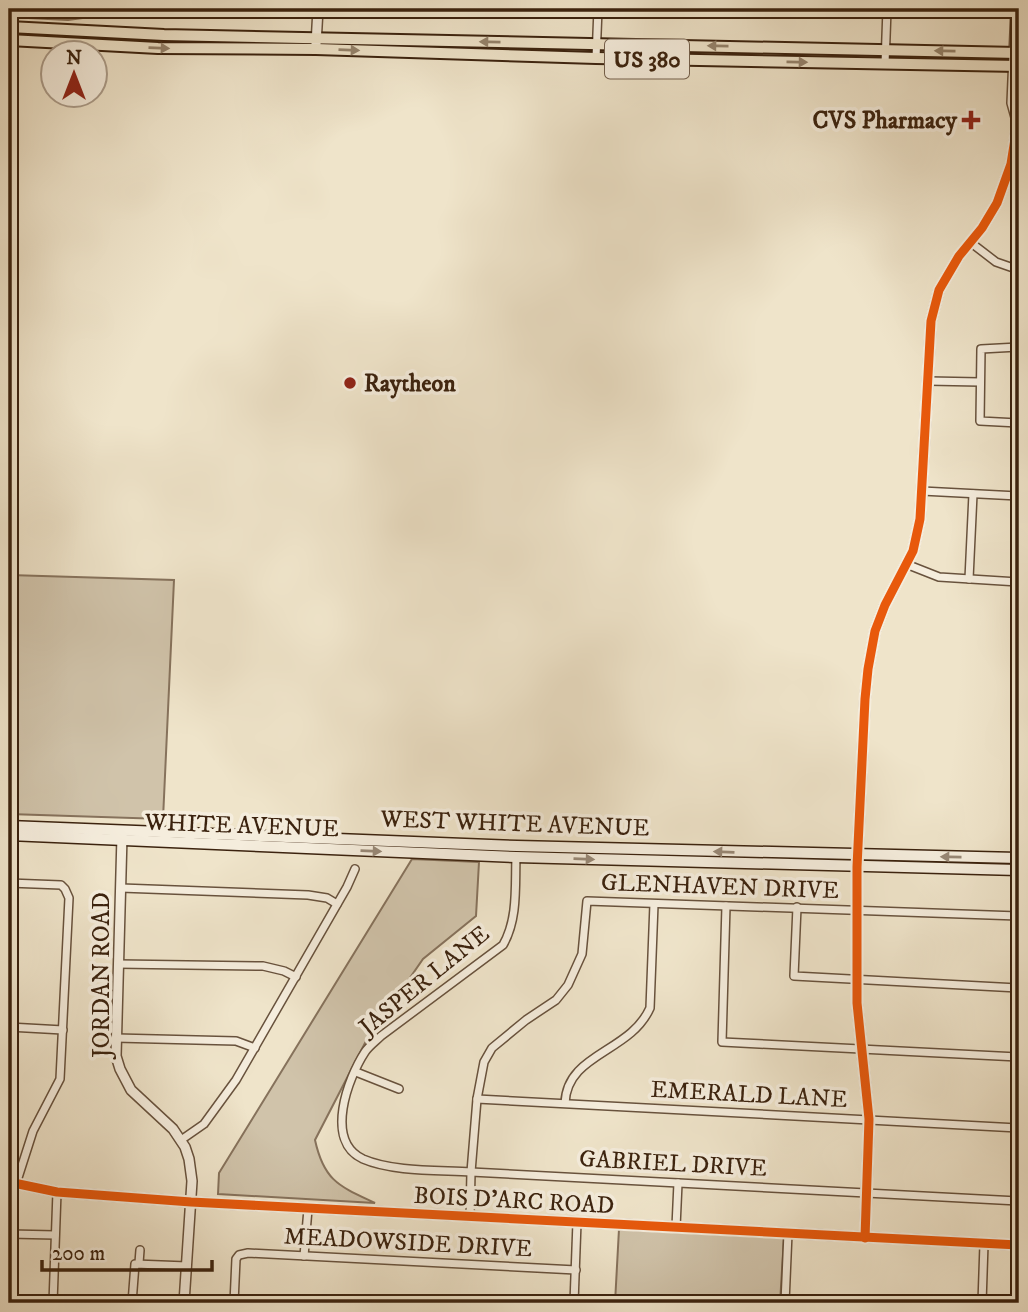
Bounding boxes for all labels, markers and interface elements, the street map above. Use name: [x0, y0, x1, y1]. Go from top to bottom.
one-way arrow: [479, 36, 501, 47]
north arrow: [38, 38, 108, 108]
road number: US 380: [605, 40, 689, 78]
one-way arrow: [706, 40, 728, 52]
one-way arrow: [148, 42, 170, 53]
one-way arrow: [338, 45, 360, 56]
one-way arrow: [934, 45, 956, 57]
text: N: [66, 47, 82, 70]
one-way arrow: [786, 57, 808, 68]
place label: CVS Pharmacy: [813, 106, 958, 136]
marker: CVS Pharmacy: [963, 112, 979, 128]
place label: Raytheon: [364, 369, 456, 399]
marker: Raytheon: [342, 375, 358, 391]
street label: WEST WHITE AVENUE: [379, 804, 650, 844]
street label: WHITE AVENUE: [143, 808, 340, 844]
one-way arrow: [360, 846, 382, 857]
one-way arrow: [712, 846, 734, 857]
one-way arrow: [940, 851, 962, 863]
one-way arrow: [574, 853, 596, 865]
street label: GLENHAVEN DRIVE: [600, 868, 840, 906]
street label: JORDAN ROAD: [87, 892, 117, 1060]
street label: JASPER LANE: [352, 919, 496, 1044]
street label: EMERALD LANE: [650, 1075, 848, 1115]
street label: GABRIEL DRIVE: [578, 1144, 768, 1184]
street label: BOIS D'ARC ROAD: [413, 1181, 615, 1221]
street label: MEADOWSIDE DRIVE: [283, 1222, 533, 1264]
scale bar: [42, 1228, 212, 1272]
text: 200 m: [52, 1241, 105, 1267]

